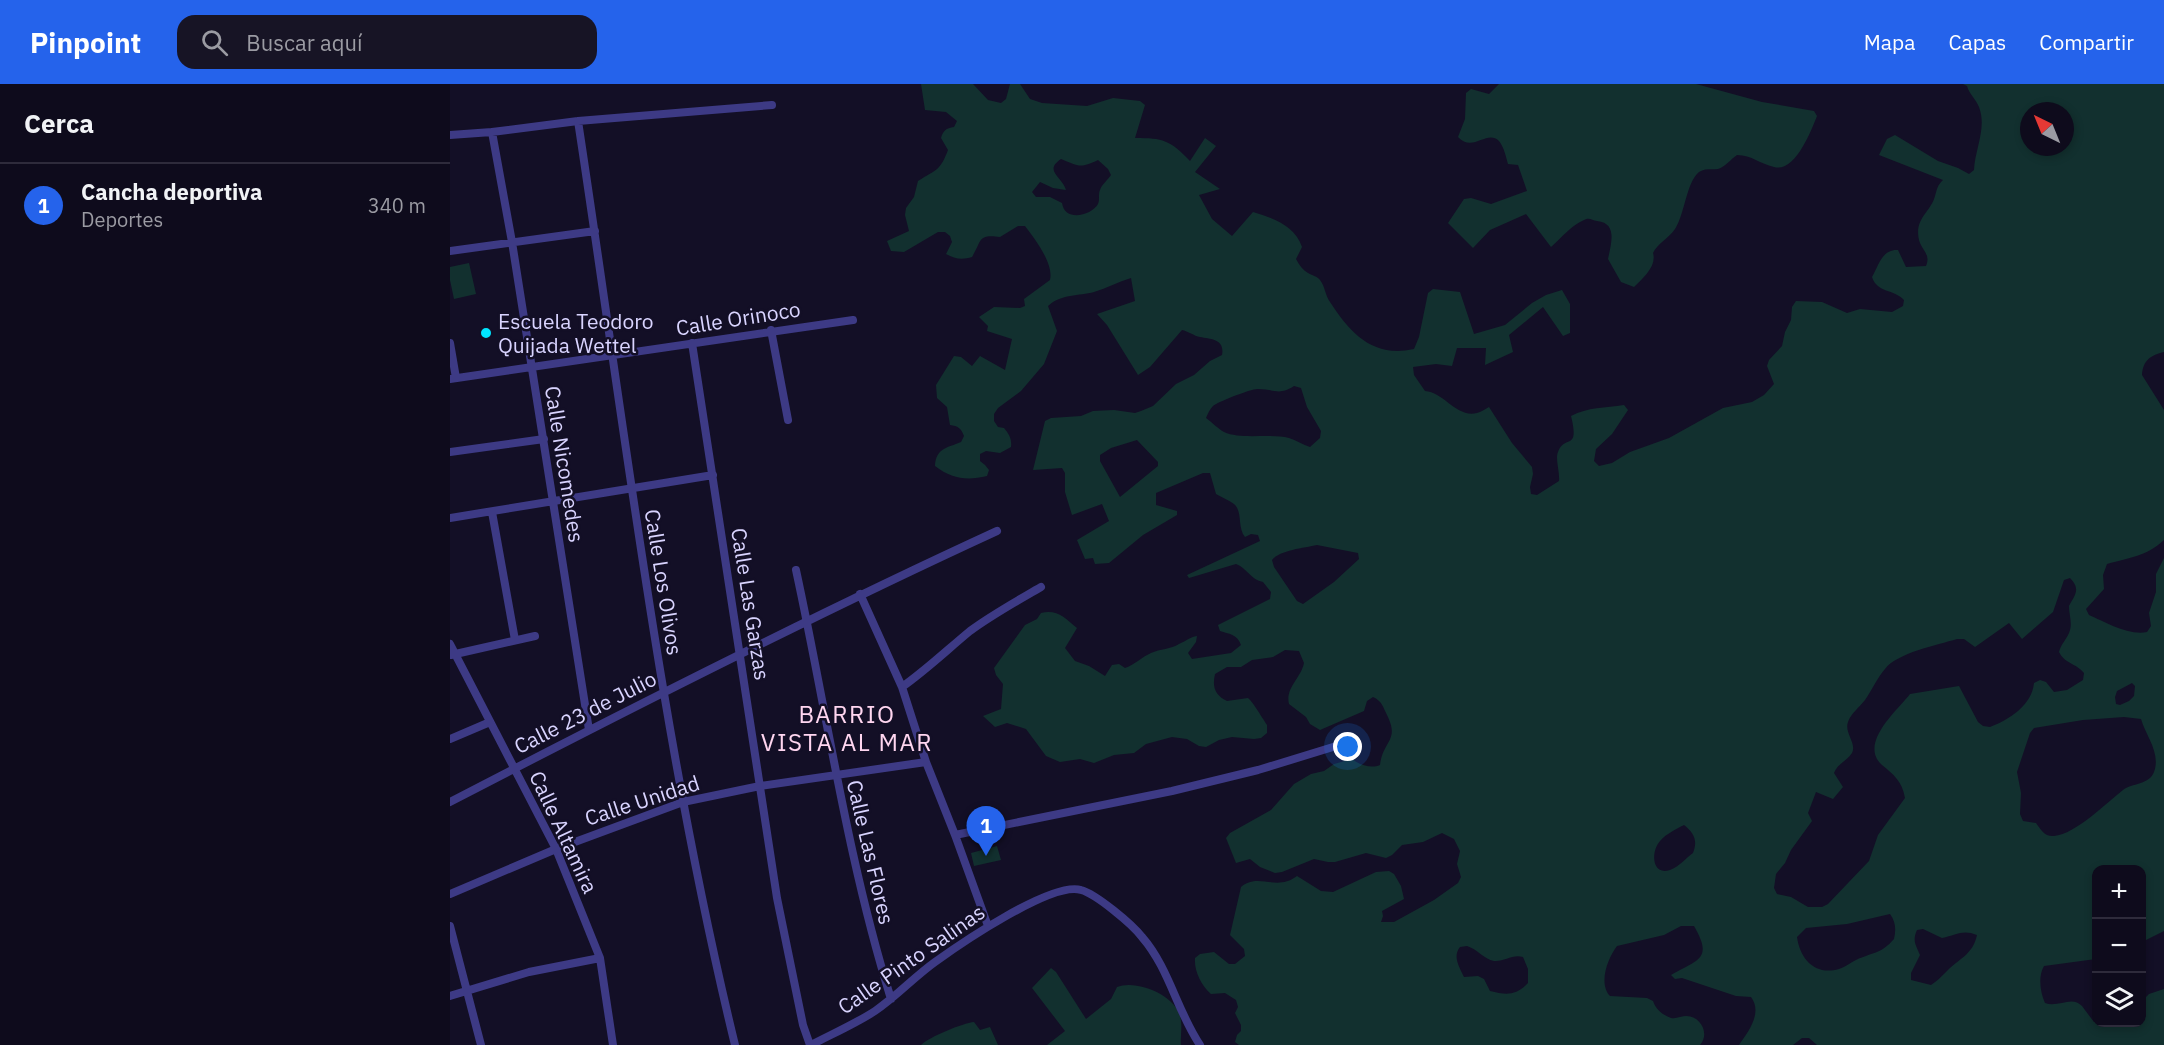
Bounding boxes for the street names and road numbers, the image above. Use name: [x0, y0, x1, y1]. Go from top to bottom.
street label: Calle Orinoco: [674, 294, 802, 342]
street label: Calle Nicomedes: [539, 384, 591, 544]
street label: Calle Los Olivos: [639, 507, 689, 657]
street label: Calle Las Garzas: [725, 526, 777, 682]
street label: Calle 23 de Julio: [509, 664, 661, 760]
street label: Calle Altamira: [523, 766, 605, 898]
street label: Calle Unidad: [581, 768, 703, 832]
street label: Calle Las Flores: [841, 777, 901, 927]
street label: Calle Pinto Salinas: [832, 898, 990, 1020]

